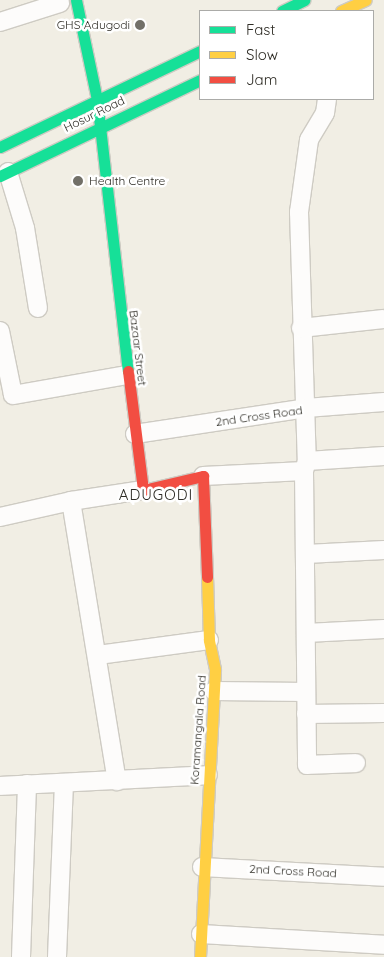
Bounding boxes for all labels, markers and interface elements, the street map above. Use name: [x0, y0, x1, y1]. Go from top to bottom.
legend: [199, 10, 374, 100]
place label: GHS Adugodi: [57, 18, 130, 32]
marker: GHS Adugodi: [134, 19, 146, 31]
text: Fast: [246, 20, 275, 39]
text: Slow: [246, 45, 278, 64]
text: Jam: [246, 70, 277, 89]
street label: Hosur Road: [61, 93, 127, 135]
marker: Health Centre: [71, 174, 85, 188]
place label: Health Centre: [89, 174, 165, 188]
street label: Bazaar Street: [126, 309, 150, 387]
street label: 2nd Cross Road: [214, 403, 304, 429]
district label: ADUGODI: [118, 486, 194, 504]
street label: Koramangala Road: [187, 675, 209, 785]
street label: 2nd Cross Road: [249, 862, 337, 880]

